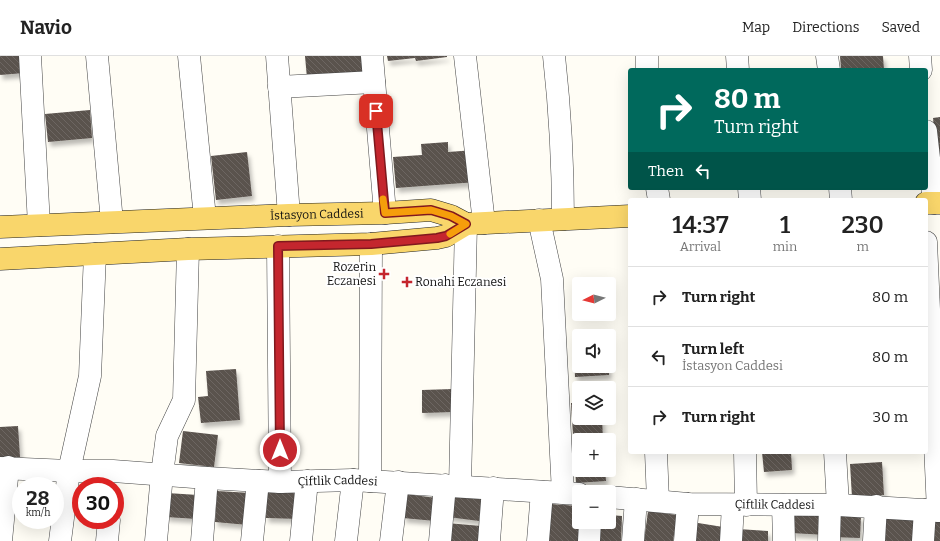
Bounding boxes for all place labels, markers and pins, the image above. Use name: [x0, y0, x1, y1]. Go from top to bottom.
pin: [359, 94, 393, 128]
place label: Rozerin Eczanesi: [327, 260, 376, 288]
marker: Rozerin Eczanesi: [379, 269, 389, 279]
place label: Ronahi Eczanesi: [415, 275, 507, 289]
marker: Ronahi Eczanesi: [402, 277, 412, 287]

